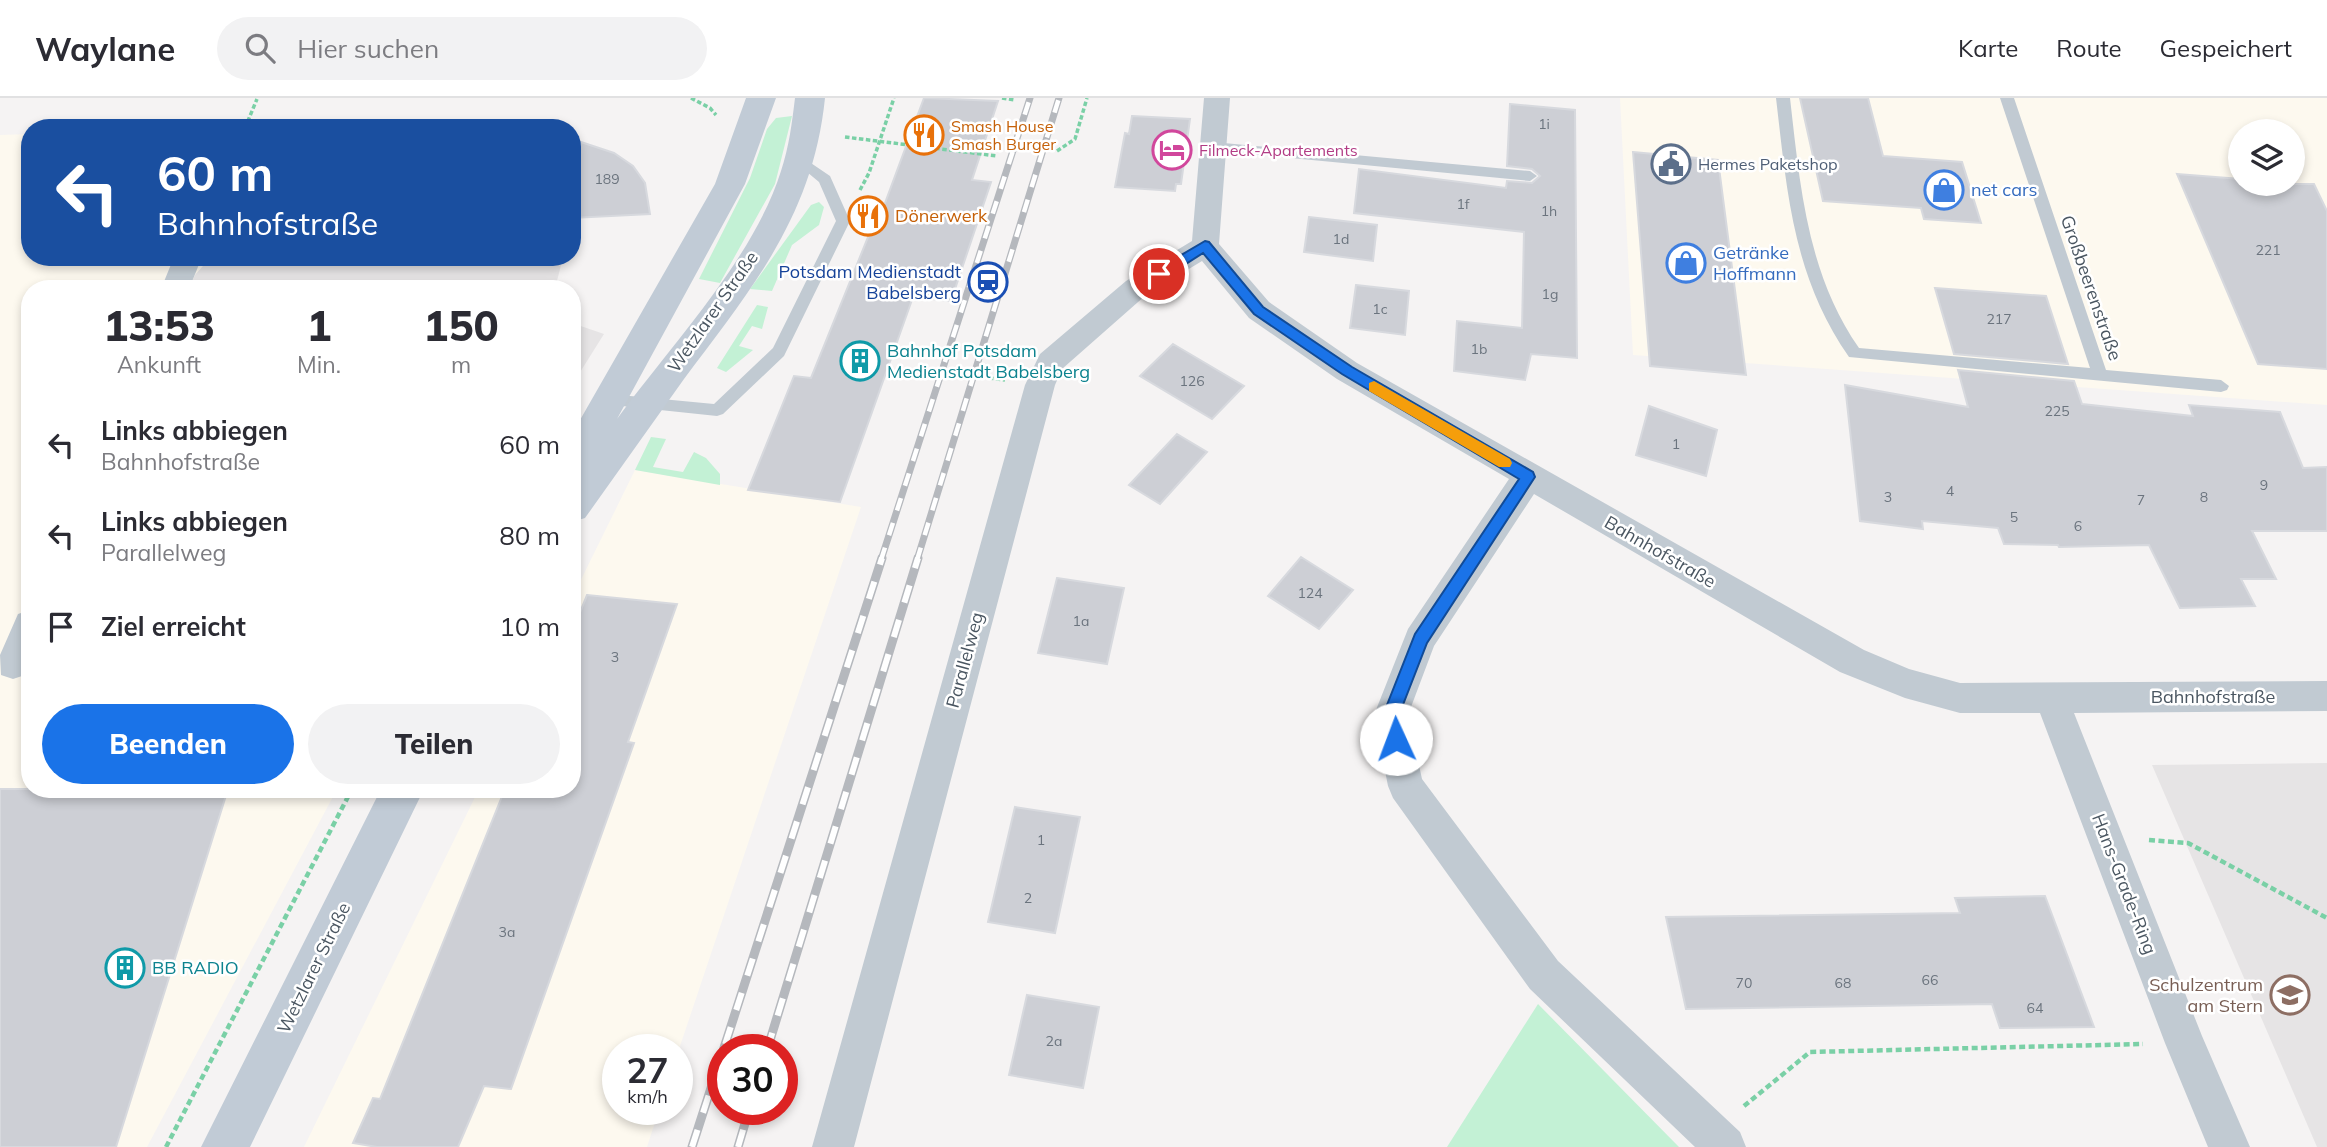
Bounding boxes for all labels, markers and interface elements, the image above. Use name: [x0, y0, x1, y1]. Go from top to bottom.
search box: [217, 17, 707, 80]
text: Waylane: [35, 28, 175, 69]
icon: search: [241, 29, 279, 67]
text: Hier suchen: [297, 32, 439, 65]
text: Karte: [1958, 33, 2018, 63]
text: Route: [2056, 33, 2122, 63]
text: Gespeichert: [2160, 33, 2292, 63]
restaurant icon: Smash House Smash Burger: [903, 114, 945, 156]
house number: 1i: [1538, 115, 1550, 133]
place label: Smash House Smash Burger: [951, 116, 1056, 154]
map controls: [2228, 119, 2305, 196]
button: layers: [2228, 119, 2305, 196]
hotel icon: Filmeck-Apartements: [1151, 129, 1193, 171]
place label: Filmeck-Apartements: [1199, 140, 1358, 160]
text: 60 m: [157, 142, 273, 203]
public building icon: Hermes Paketshop: [1650, 143, 1692, 185]
icon: left: [42, 147, 133, 238]
place label: Hermes Paketshop: [1698, 154, 1838, 174]
shop icon: net cars: [1923, 169, 1965, 211]
house number: 189: [594, 170, 620, 188]
place label: net cars: [1971, 178, 2037, 201]
restaurant icon: Dönerwerk: [847, 195, 889, 237]
house number: 1f: [1456, 195, 1470, 213]
house number: 1h: [1541, 202, 1557, 220]
text: Bahnhofstraße: [157, 203, 378, 243]
place label: Dönerwerk: [895, 204, 988, 227]
street label: Großbeerenstraße: [2056, 212, 2127, 363]
house number: 1d: [1333, 230, 1349, 248]
place label: Getränke Hoffmann: [1713, 241, 1797, 285]
house number: 221: [2255, 241, 2281, 259]
shop icon: Getränke Hoffmann: [1665, 242, 1707, 284]
pin: [1129, 244, 1189, 304]
street label: Wetzlarer Straße: [662, 247, 763, 377]
icon: arrive: [1140, 255, 1178, 293]
place label: Potsdam Medienstadt Babelsberg: [778, 260, 961, 304]
station icon: Potsdam Medienstadt Babelsberg: [967, 261, 1009, 303]
house number: 1g: [1542, 285, 1558, 303]
text: 13:53: [103, 299, 215, 352]
text: 1: [306, 299, 332, 352]
text: 150: [423, 299, 499, 352]
house number: 1c: [1372, 300, 1388, 318]
house number: 217: [1986, 310, 2012, 328]
place label: Bahnhof Potsdam Medienstadt Babelsberg: [887, 339, 1090, 383]
building icon: Bahnhof Potsdam Medienstadt Babelsberg: [839, 340, 881, 382]
house number: 1b: [1471, 340, 1487, 358]
text: Ankunft: [117, 350, 201, 379]
text: Min.: [297, 350, 341, 379]
text: m: [451, 350, 471, 379]
house number: 126: [1179, 372, 1205, 390]
house number: 225: [2044, 402, 2070, 420]
text: Links abbiegen: [101, 414, 288, 447]
icon: left: [42, 426, 80, 464]
text: 60 m: [499, 428, 560, 461]
house number: 1: [1672, 435, 1680, 453]
text: Bahnhofstraße: [101, 447, 260, 476]
house number: 9: [2260, 476, 2268, 494]
house number: 4: [1946, 482, 1955, 500]
house number: 3: [1884, 488, 1892, 506]
house number: 8: [2200, 488, 2208, 506]
house number: 7: [2137, 491, 2145, 509]
text: Links abbiegen: [101, 505, 288, 538]
house number: 5: [2010, 508, 2018, 526]
street label: Bahnhofstraße: [1601, 510, 1720, 593]
icon: left: [42, 517, 80, 555]
house number: 6: [2074, 517, 2082, 535]
text: 80 m: [499, 519, 560, 552]
text: Parallelweg: [101, 538, 226, 567]
house number: 124: [1297, 584, 1323, 602]
icon: arrive: [42, 608, 80, 646]
street label: Parallelweg: [941, 609, 988, 710]
text: Ziel erreicht: [101, 610, 246, 643]
text: 10 m: [499, 610, 560, 643]
house number: 1a: [1073, 612, 1089, 630]
house number: 3: [611, 648, 619, 666]
street label: Bahnhofstraße: [2151, 685, 2275, 708]
position arrow: [1359, 702, 1433, 776]
button: Beenden: [42, 704, 294, 784]
button: Teilen: [308, 704, 560, 784]
street label: Hans-Grade-Ring: [2087, 810, 2162, 957]
house number: 1: [1037, 831, 1045, 849]
house number: 2: [1024, 889, 1032, 907]
street label: Wetzlarer Straße: [272, 899, 355, 1037]
house number: 3a: [499, 923, 515, 941]
building icon: BB RADIO: [104, 947, 146, 989]
place label: BB RADIO: [152, 956, 239, 979]
house number: 66: [1922, 971, 1938, 989]
place label: Schulzentrum am Stern: [2149, 973, 2263, 1017]
house number: 70: [1736, 974, 1752, 992]
house number: 68: [1835, 974, 1851, 992]
school or university icon: Schulzentrum am Stern: [2269, 974, 2311, 1016]
house number: 64: [2027, 999, 2044, 1017]
house number: 2a: [1046, 1032, 1062, 1050]
speed limit sign: 30: [707, 1034, 798, 1125]
text: 27: [626, 1048, 669, 1092]
text: km/h: [627, 1085, 668, 1108]

